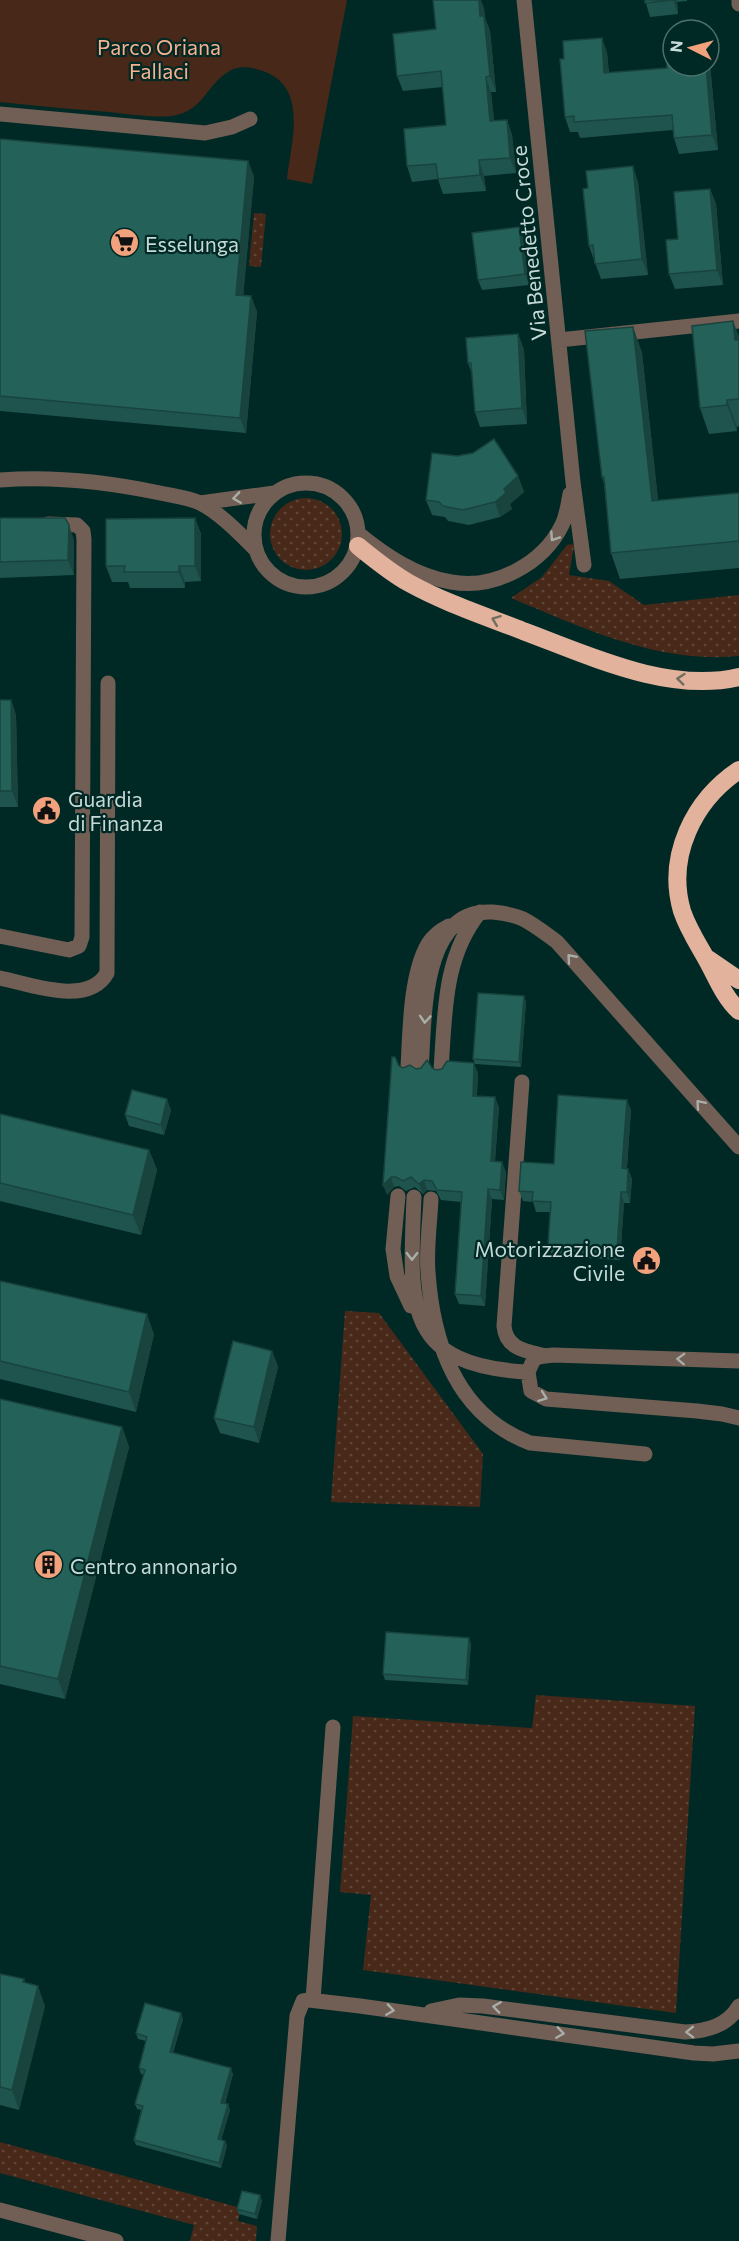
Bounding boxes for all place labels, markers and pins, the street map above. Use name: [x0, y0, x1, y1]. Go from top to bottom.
supermarket icon: Esselunga: [108, 227, 140, 259]
place label: Esselunga: [145, 231, 239, 256]
place label: Guardia di Finanza: [68, 786, 163, 835]
public building icon: Guardia di Finanza: [31, 794, 63, 826]
place label: Motorizzazione Civile: [474, 1236, 625, 1285]
public building icon: Motorizzazione Civile: [630, 1244, 662, 1276]
building icon: Centro annonario: [33, 1549, 65, 1581]
place label: Centro annonario: [70, 1553, 238, 1578]

